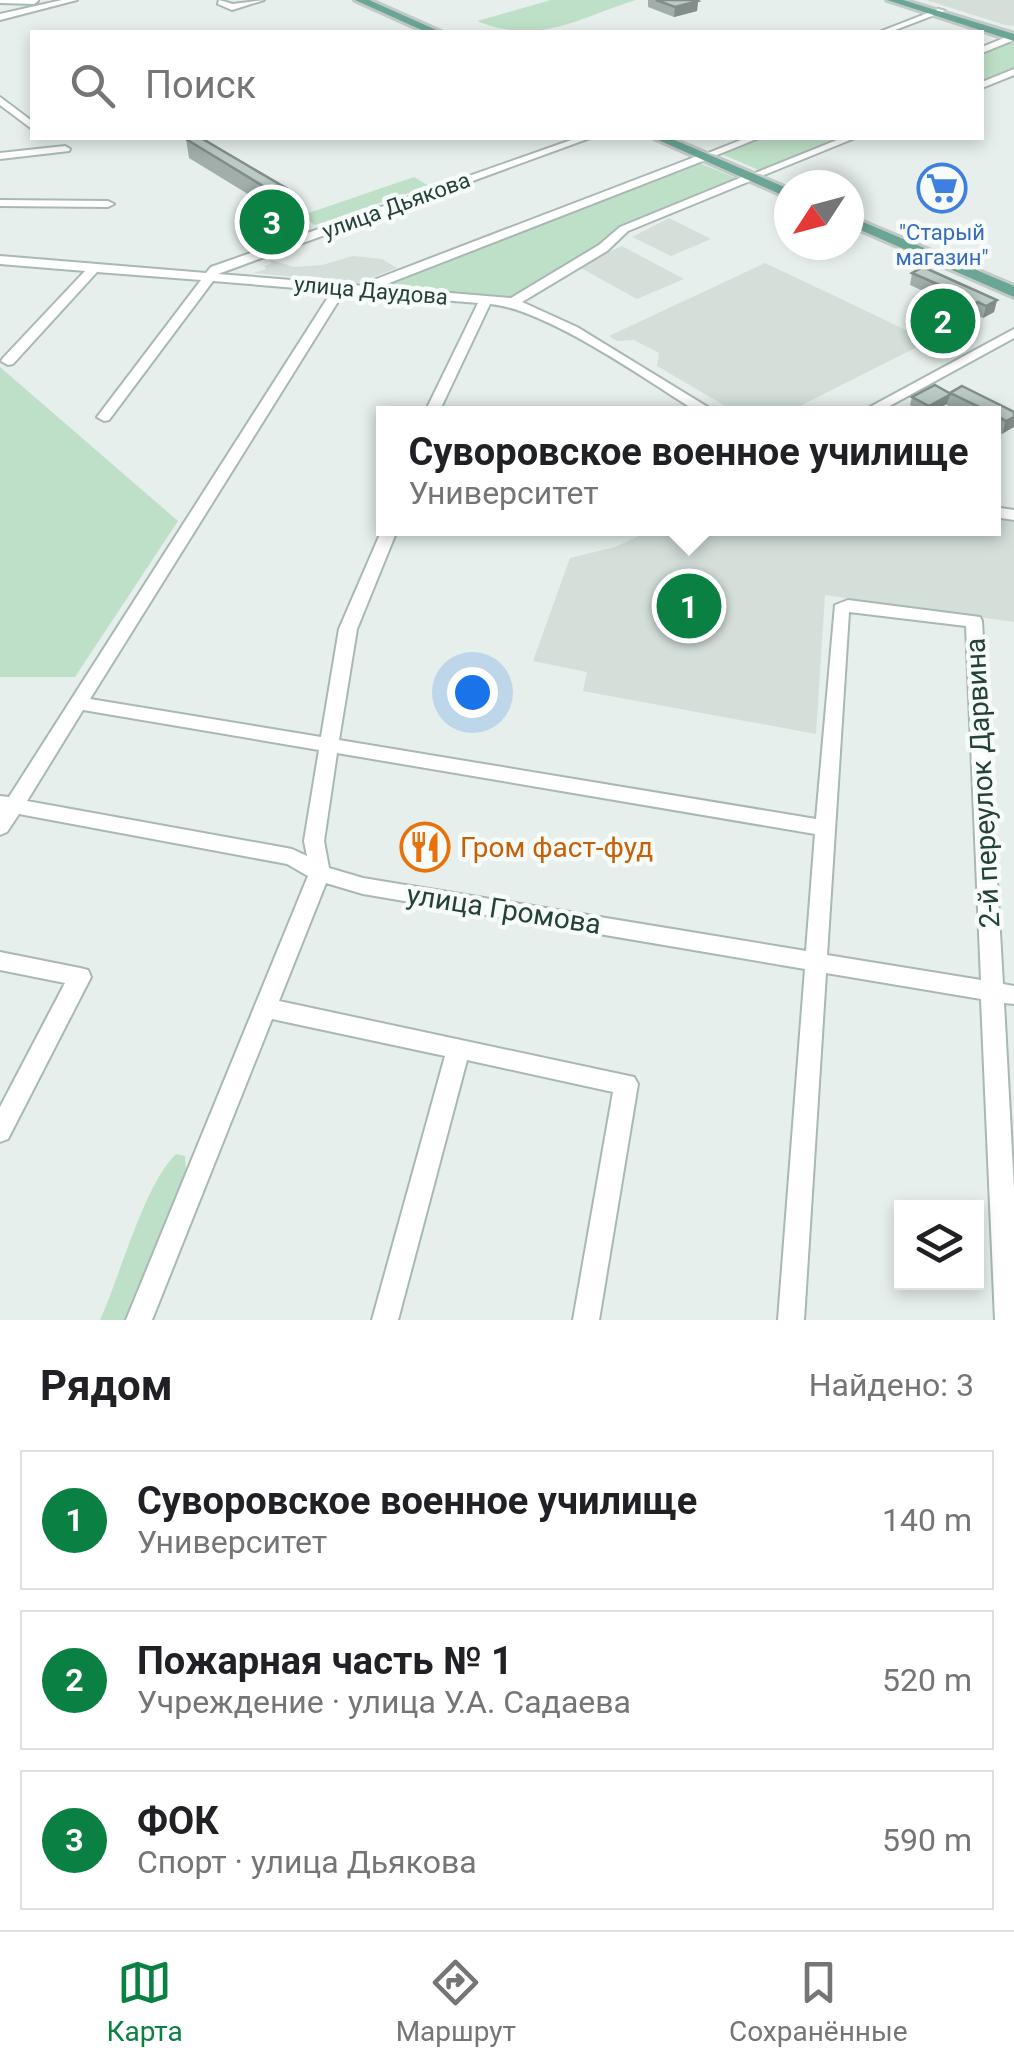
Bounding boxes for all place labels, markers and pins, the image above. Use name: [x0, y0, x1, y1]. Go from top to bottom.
supermarket icon: "Старый магазин": [916, 162, 968, 214]
pin: 3: [240, 184, 304, 260]
place label: "Старый магазин": [895, 220, 989, 270]
pin: 2: [910, 284, 976, 358]
pin: 1: [656, 568, 722, 644]
restaurant icon: Гром фаст-фуд: [399, 821, 451, 873]
place label: Гром фаст-фуд: [460, 831, 653, 864]

